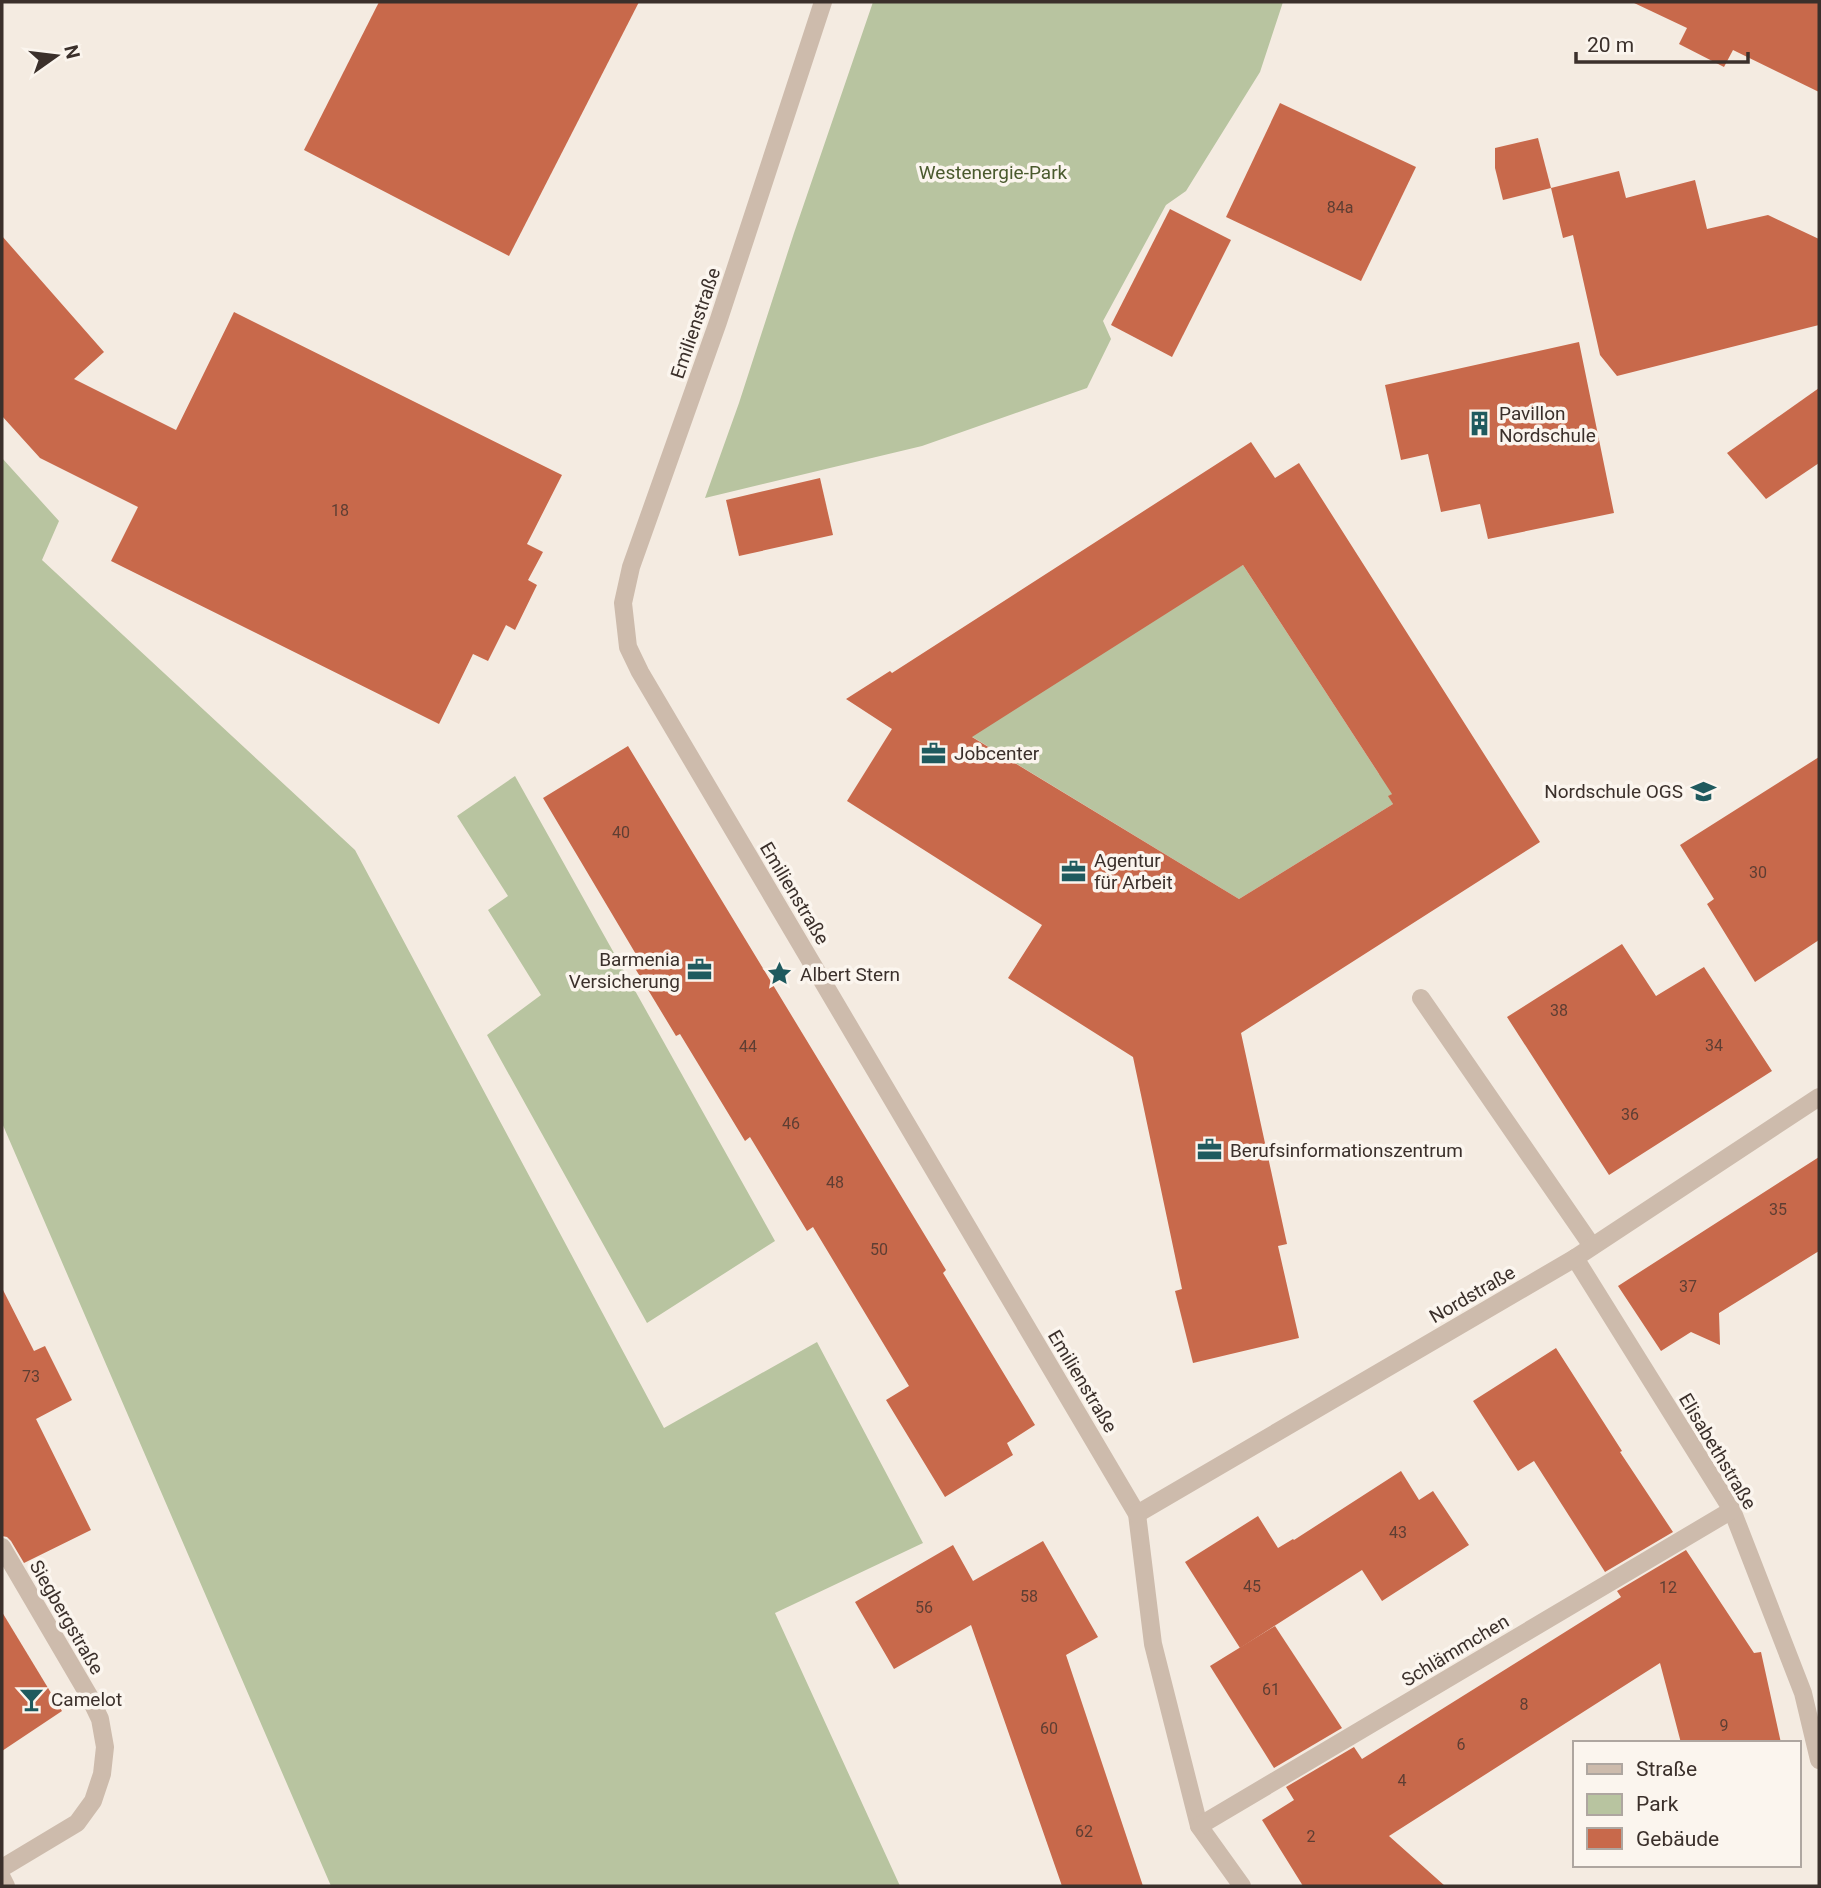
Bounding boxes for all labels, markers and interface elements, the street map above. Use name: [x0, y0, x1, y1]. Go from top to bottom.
north arrow: [21, 21, 91, 91]
scale bar: [1576, 21, 1748, 65]
text: 20 m: [1587, 33, 1634, 57]
text: N: [59, 43, 85, 61]
park label: Westenergie-Park: [919, 161, 1068, 184]
house number: 84a: [1327, 198, 1353, 217]
street label: Emilienstraße: [666, 265, 725, 382]
place label: Pavillon Nordschule: [1499, 402, 1596, 447]
building icon: Pavillon Nordschule: [1465, 410, 1493, 438]
house number: 18: [331, 501, 349, 520]
office icon: Jobcenter: [920, 739, 948, 767]
place label: Jobcenter: [954, 742, 1040, 765]
school or university icon: Nordschule OGS: [1689, 777, 1717, 805]
place label: Nordschule OGS: [1544, 780, 1683, 803]
house number: 40: [612, 823, 630, 842]
street label: Emilienstraße: [755, 838, 834, 949]
place label: Agentur für Arbeit: [1094, 849, 1173, 894]
office icon: Agentur für Arbeit: [1060, 857, 1088, 885]
house number: 30: [1749, 863, 1767, 882]
place label: Barmenia Versicherung: [569, 948, 680, 993]
office icon: Barmenia Versicherung: [686, 956, 714, 984]
place icon: Albert Stern: [766, 960, 794, 988]
place label: Albert Stern: [800, 963, 900, 986]
house number: 38: [1550, 1001, 1568, 1020]
house number: 34: [1705, 1036, 1723, 1055]
house number: 44: [739, 1037, 757, 1056]
house number: 36: [1621, 1105, 1639, 1124]
house number: 46: [782, 1114, 800, 1133]
office icon: Berufsinformationszentrum: [1196, 1136, 1224, 1164]
place label: Berufsinformationszentrum: [1230, 1139, 1463, 1162]
house number: 48: [826, 1173, 844, 1192]
house number: 35: [1769, 1200, 1787, 1219]
house number: 50: [870, 1240, 888, 1259]
street label: Nordstraße: [1425, 1261, 1519, 1328]
house number: 37: [1679, 1277, 1697, 1296]
street label: Emilienstraße: [1043, 1326, 1122, 1437]
house number: 73: [22, 1367, 40, 1386]
street label: Elisabethstraße: [1674, 1389, 1761, 1513]
house number: 43: [1389, 1523, 1407, 1542]
street label: Siegbergstraße: [25, 1556, 109, 1678]
house number: 45: [1243, 1577, 1261, 1596]
house number: 12: [1659, 1578, 1677, 1597]
house number: 58: [1020, 1587, 1038, 1606]
house number: 56: [915, 1598, 933, 1617]
street label: Schlämmchen: [1397, 1609, 1513, 1691]
house number: 61: [1262, 1680, 1280, 1699]
bar icon: Camelot: [17, 1685, 45, 1713]
place label: Camelot: [51, 1688, 122, 1711]
house number: 8: [1520, 1695, 1529, 1714]
house number: 9: [1720, 1716, 1729, 1735]
house number: 60: [1040, 1719, 1058, 1738]
house number: 6: [1457, 1735, 1466, 1754]
legend: [1573, 1741, 1800, 1867]
text: Straße: [1636, 1757, 1697, 1781]
house number: 4: [1398, 1771, 1407, 1790]
text: Park: [1636, 1792, 1679, 1816]
house number: 62: [1075, 1822, 1093, 1841]
house number: 2: [1307, 1827, 1316, 1846]
text: Gebäude: [1636, 1827, 1719, 1851]

